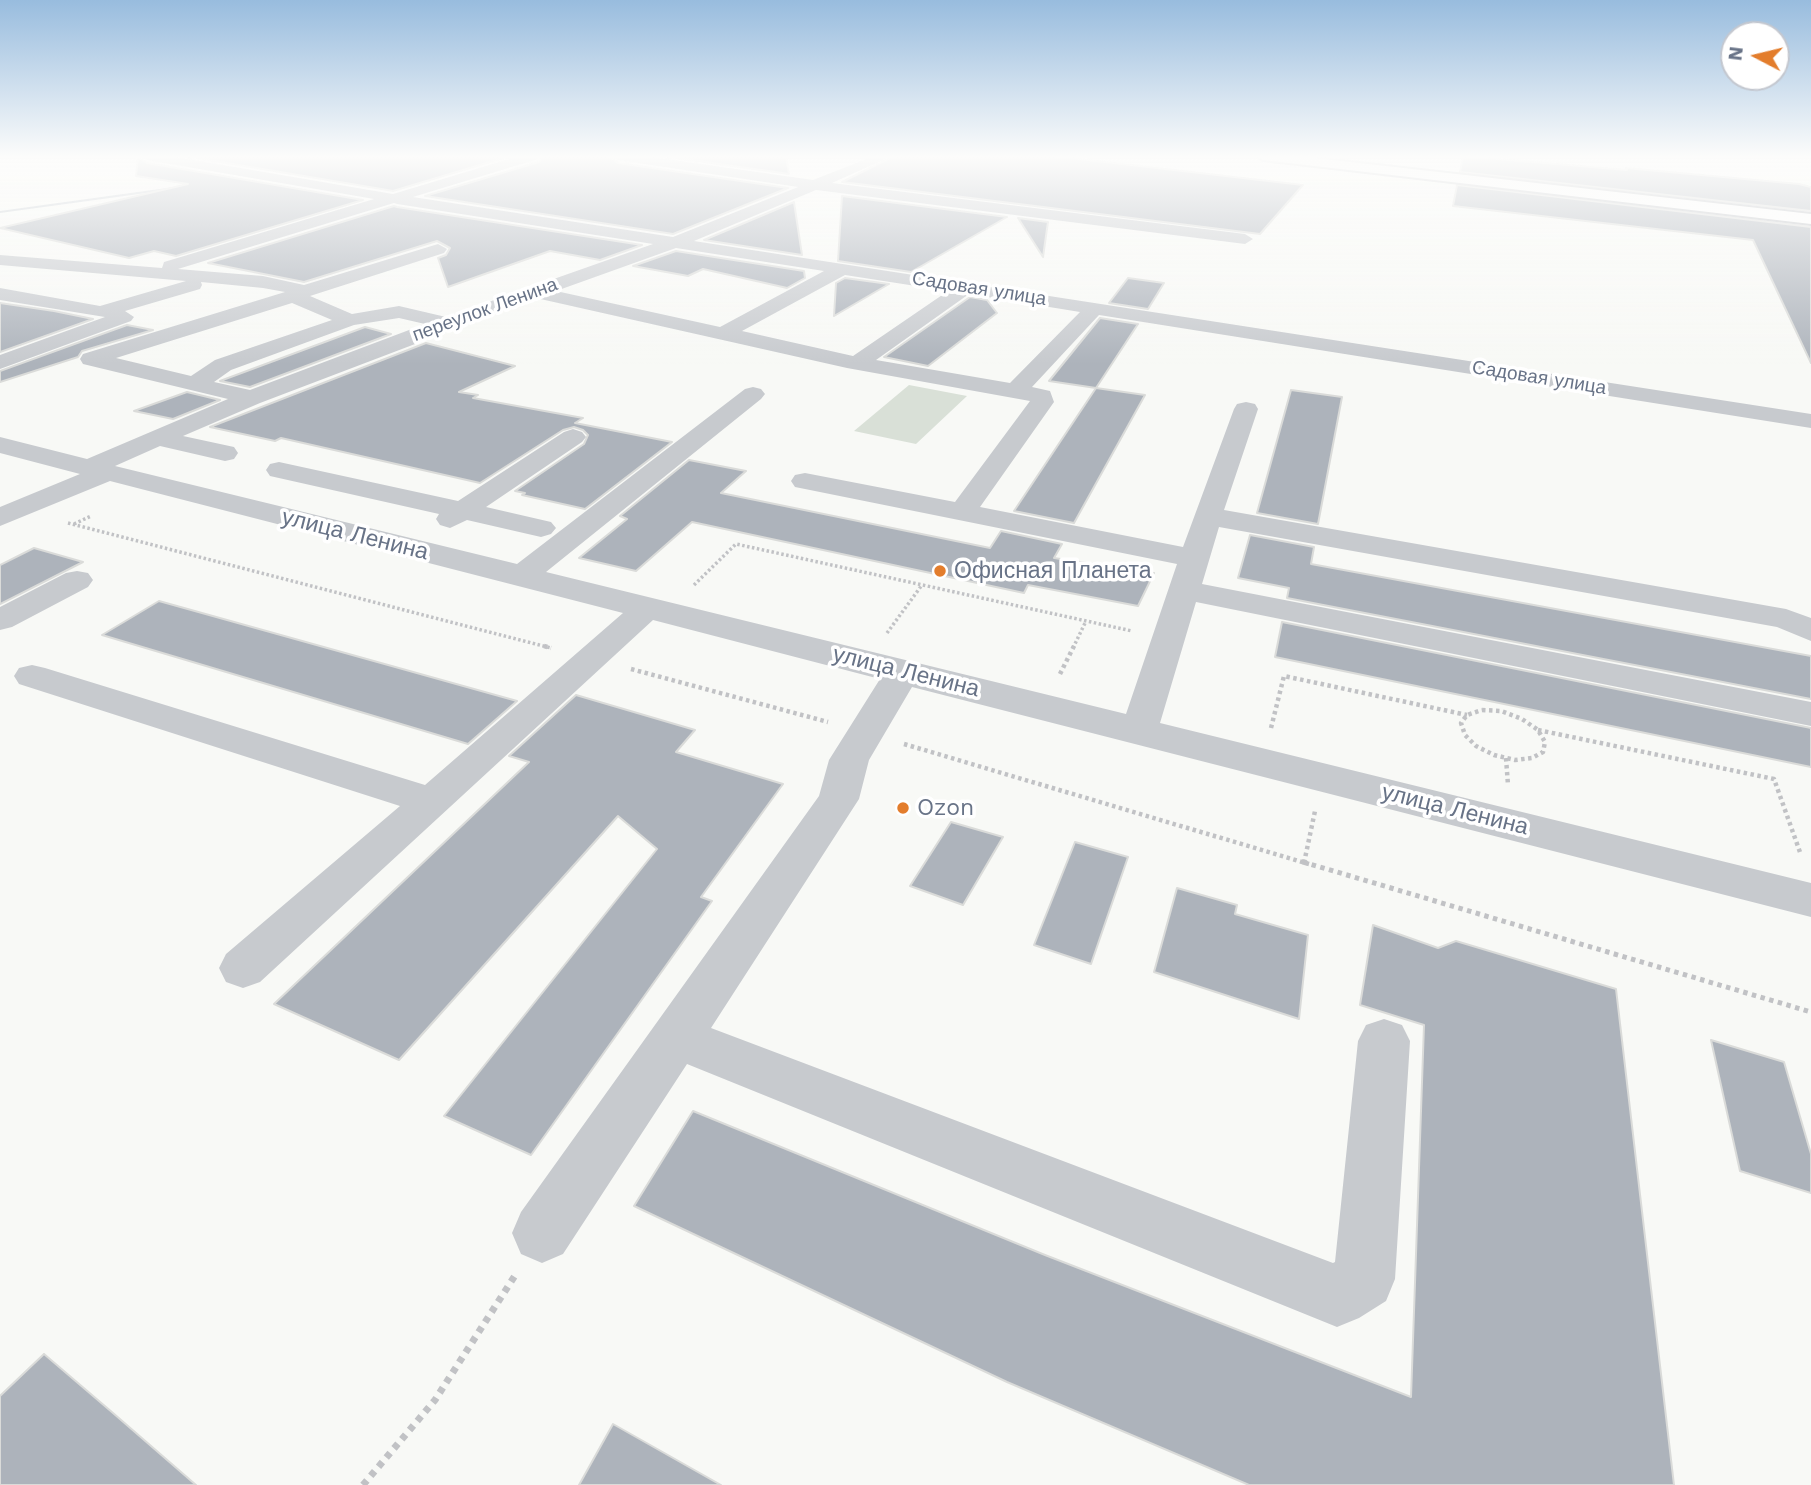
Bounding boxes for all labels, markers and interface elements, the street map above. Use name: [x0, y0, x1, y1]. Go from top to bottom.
north arrow: [1720, 21, 1790, 91]
text: N: [1723, 45, 1748, 62]
street label: Садовая улица: [910, 267, 1048, 311]
street label: переулок Ленина: [409, 273, 561, 347]
street label: Садовая улица: [1470, 356, 1608, 400]
street label: улица Ленина: [279, 503, 431, 567]
place label: Офисная Планета: [954, 557, 1151, 585]
marker: Офисная Планета: [932, 563, 948, 579]
street label: улица Ленина: [830, 640, 982, 704]
street label: улица Ленина: [1379, 778, 1531, 842]
place label: Ozon: [917, 794, 974, 822]
marker: Ozon: [895, 800, 911, 816]

